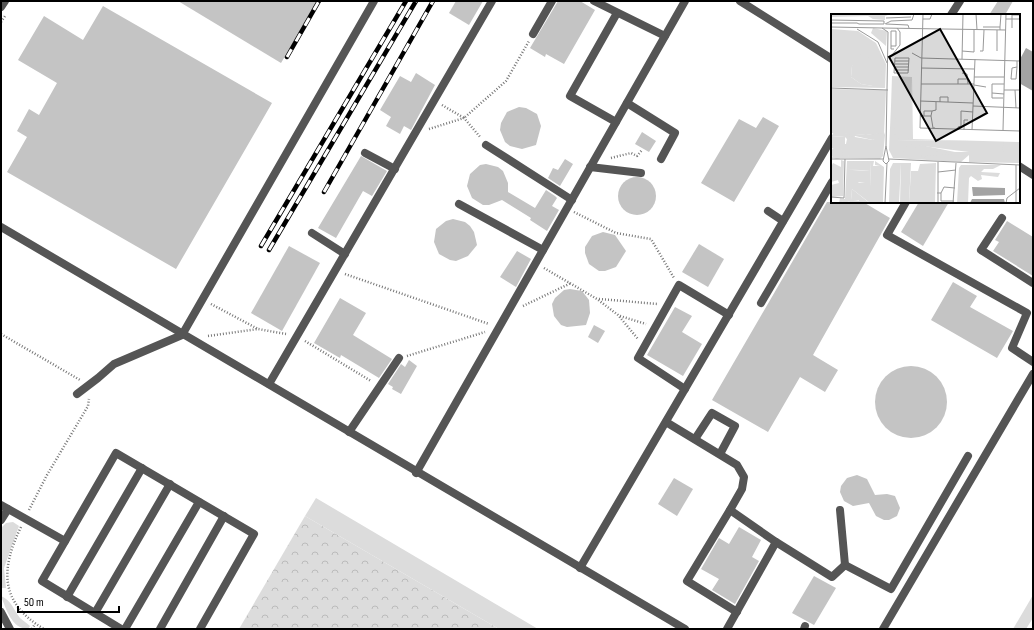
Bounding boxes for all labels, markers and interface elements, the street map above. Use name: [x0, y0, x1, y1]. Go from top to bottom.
inset map: [831, 14, 1020, 203]
scale bar: [18, 588, 119, 614]
text: 50 m: [24, 595, 44, 610]

